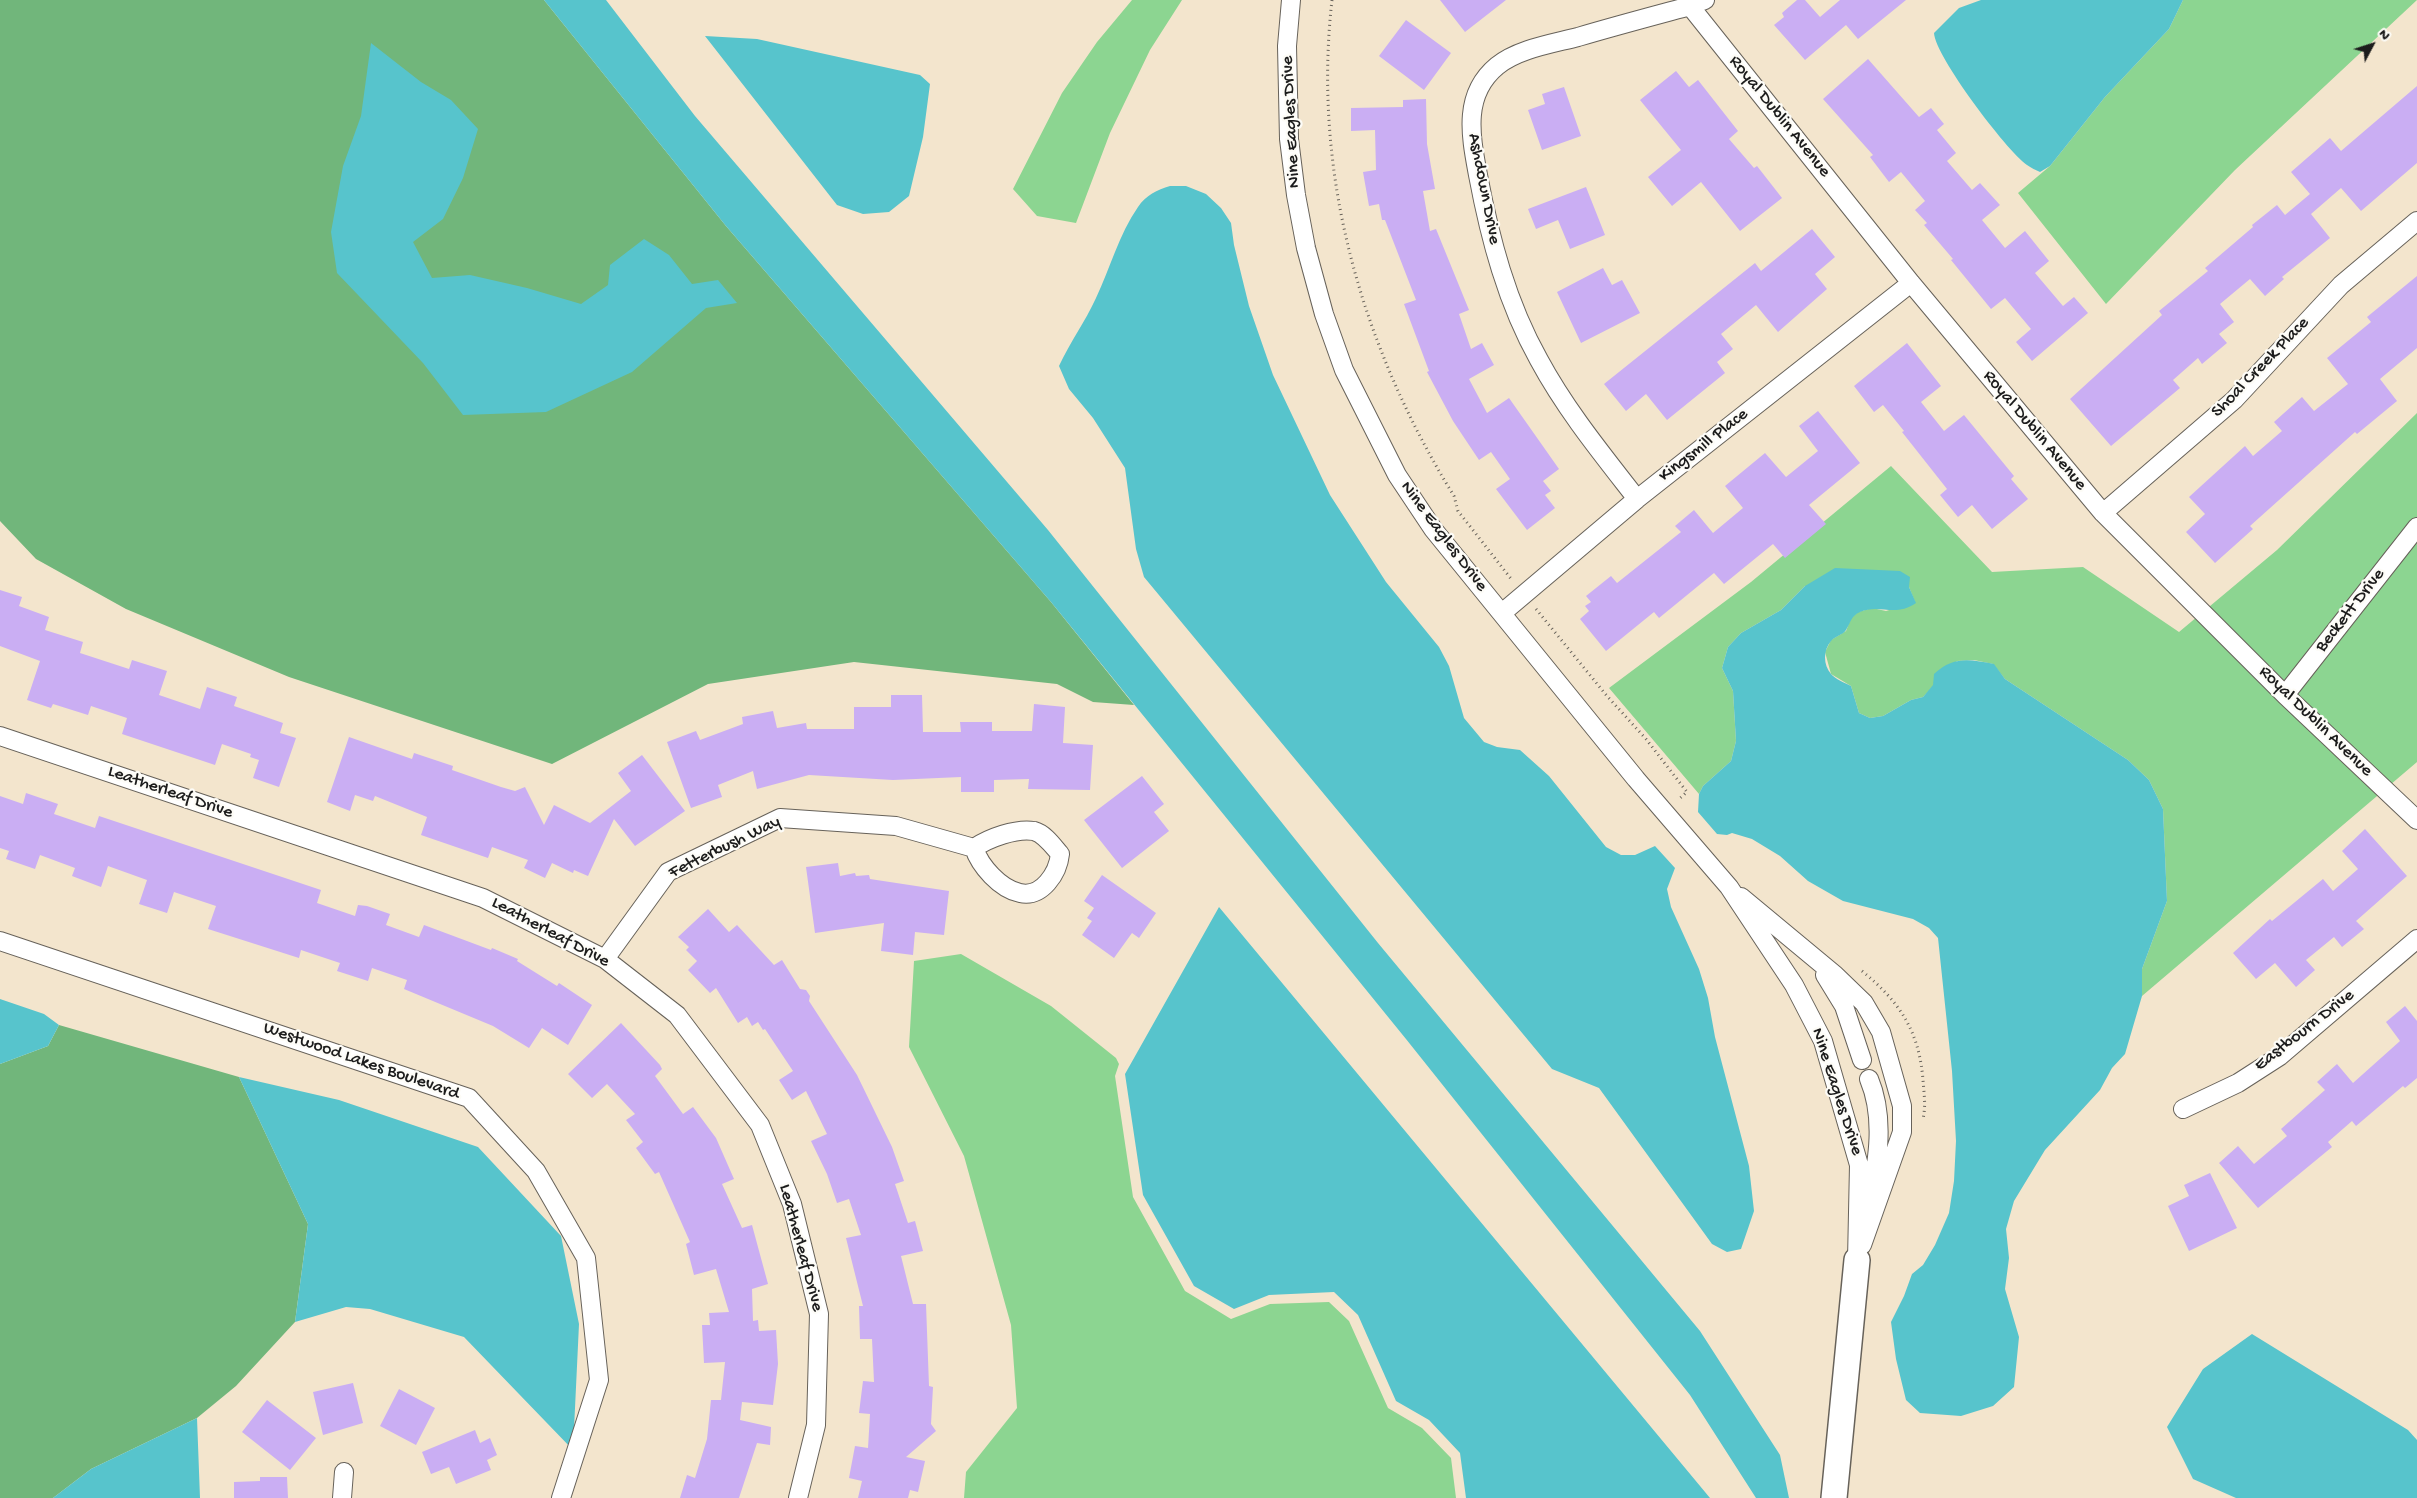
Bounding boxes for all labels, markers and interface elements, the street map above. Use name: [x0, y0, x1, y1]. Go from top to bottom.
north arrow: [2347, 20, 2397, 70]
text: N: [2374, 26, 2393, 44]
street label: Royal Dublin Avenue: [1723, 52, 1835, 182]
street label: Nine Eagles Drive: [1278, 55, 1306, 189]
street label: Ashdown Drive: [1462, 132, 1504, 246]
street label: Shoal Creek Place: [2207, 313, 2315, 423]
street label: Royal Dublin Avenue: [1977, 366, 2091, 496]
street label: Kingsmill Place: [1655, 404, 1753, 488]
street label: Nine Eagles Drive: [1394, 478, 1492, 596]
street label: Beckett Drive: [2312, 565, 2390, 657]
street label: Royal Dublin Avenue: [2253, 662, 2377, 782]
street label: Leatherleaf Drive: [105, 761, 235, 825]
street label: Fetterbush Way: [666, 812, 784, 884]
street label: Leatherleaf Drive: [487, 893, 613, 973]
street label: Eastbourn Drive: [2251, 985, 2359, 1077]
street label: Westwood Lakes Boulevard: [260, 1018, 462, 1106]
street label: Nine Eagles Drive: [1805, 1026, 1867, 1158]
street label: Leatherleaf Drive: [773, 1182, 827, 1314]

